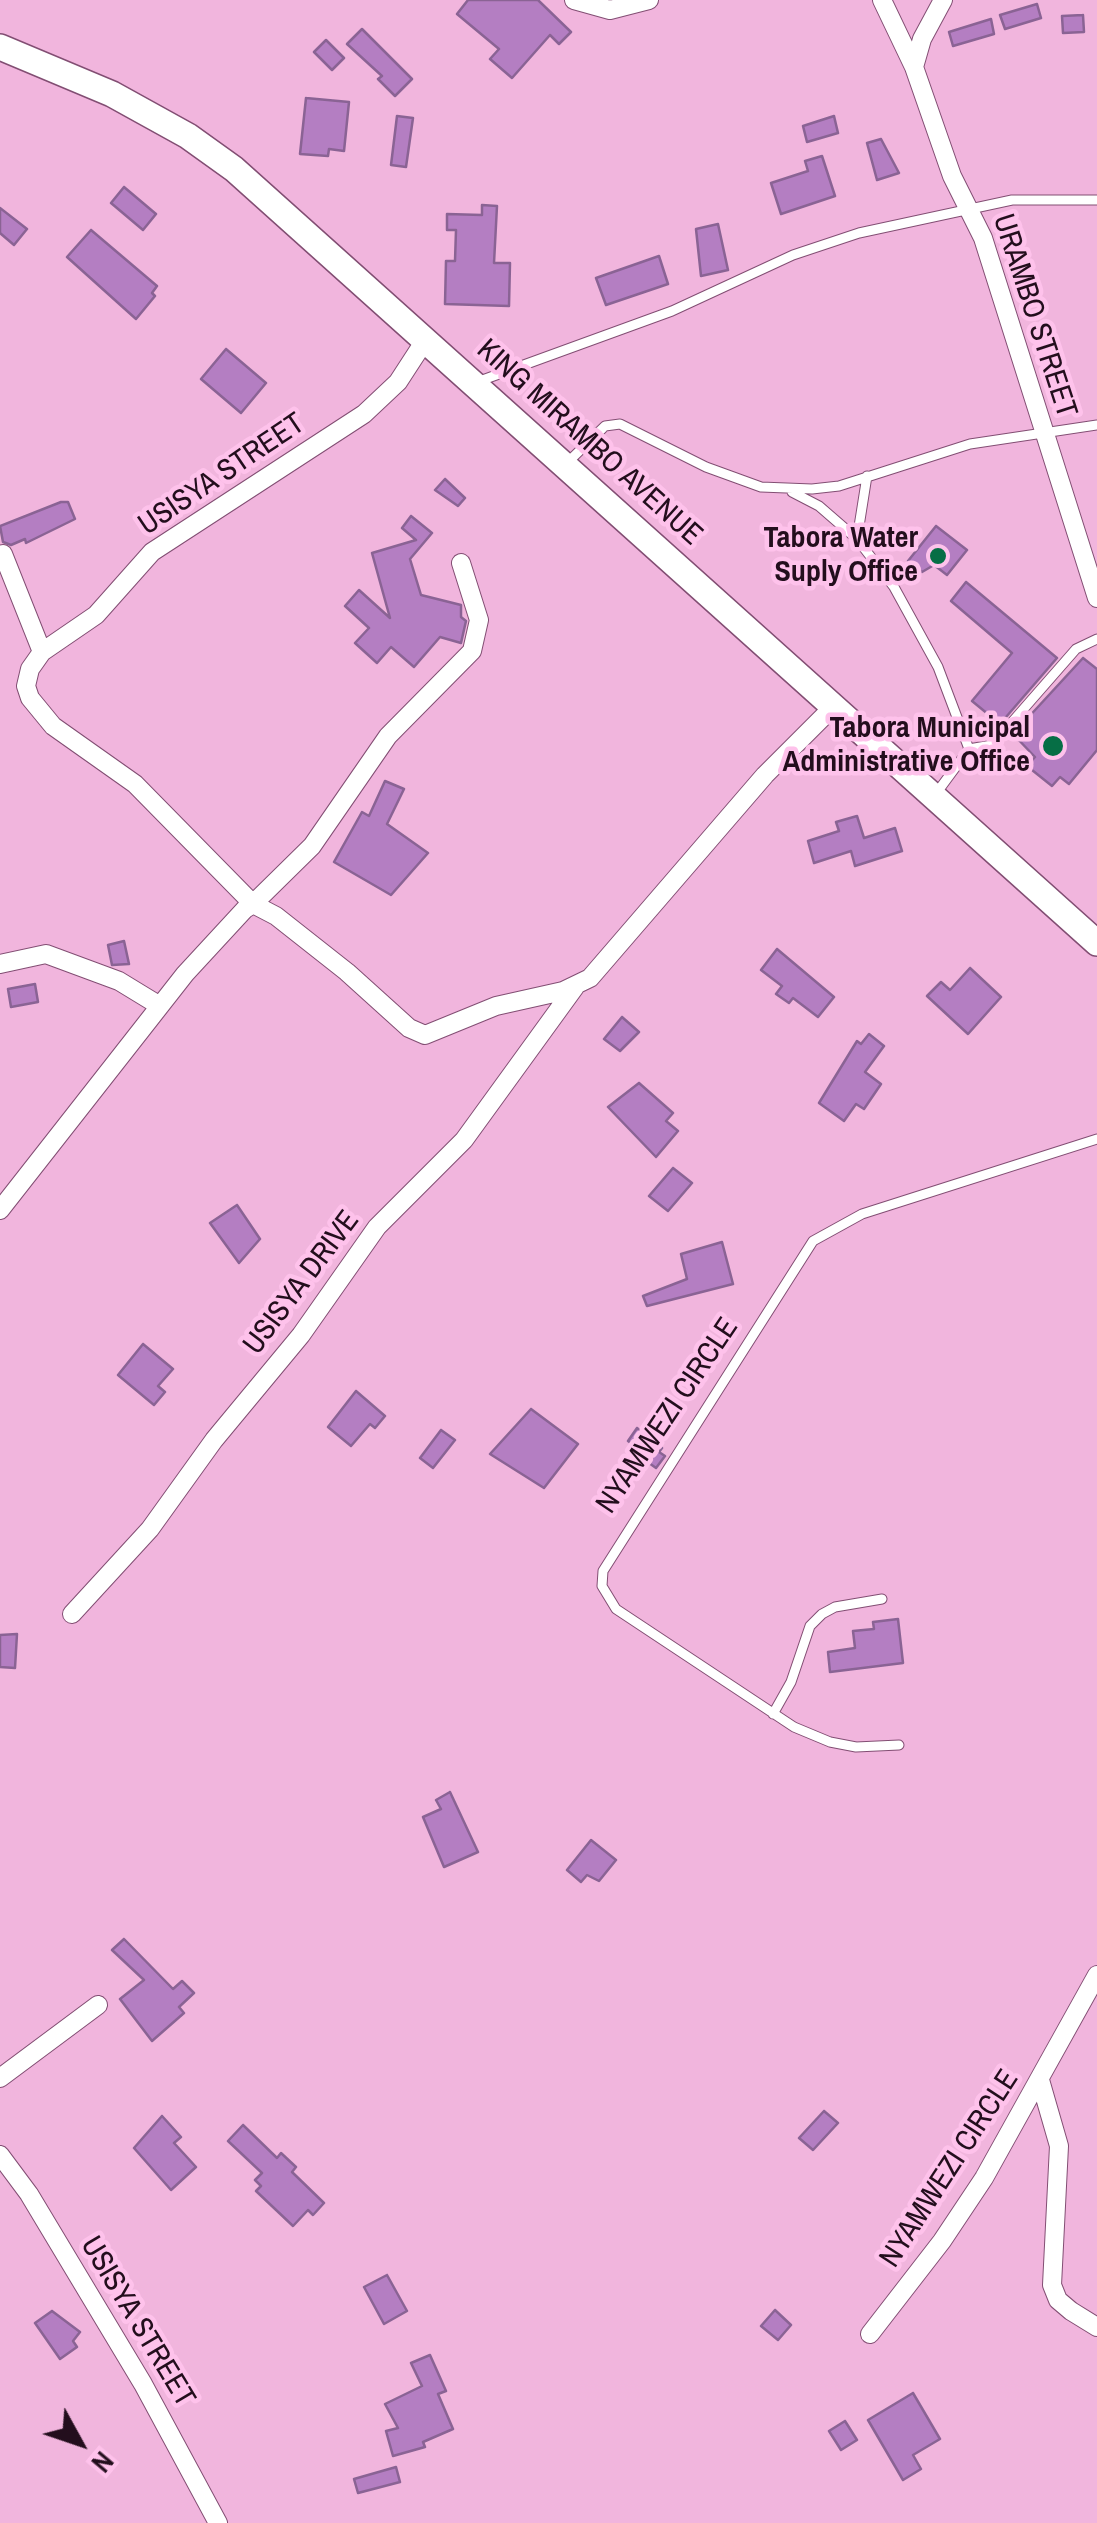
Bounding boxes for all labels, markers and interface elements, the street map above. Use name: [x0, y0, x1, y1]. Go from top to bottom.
street label: URAMBO STREET: [984, 210, 1084, 422]
street label: KING MIRAMBO AVENUE: [469, 332, 709, 554]
street label: USISYA STREET: [132, 406, 312, 544]
place label: Tabora Water Suply Office: [764, 521, 918, 592]
marker: Tabora Water Suply Office: [927, 545, 949, 567]
place label: Tabora Municipal Administrative Office: [783, 711, 1030, 782]
marker: Tabora Municipal Administrative Office: [1040, 733, 1066, 759]
street label: USISYA DRIVE: [236, 1204, 368, 1362]
street label: NYAMWEZI CIRCLE: [589, 1311, 747, 1521]
street label: NYAMWEZI CIRCLE: [873, 2064, 1027, 2274]
street label: USISYA STREET: [72, 2230, 202, 2414]
north arrow: [30, 2393, 130, 2493]
text: N: [83, 2444, 123, 2481]

